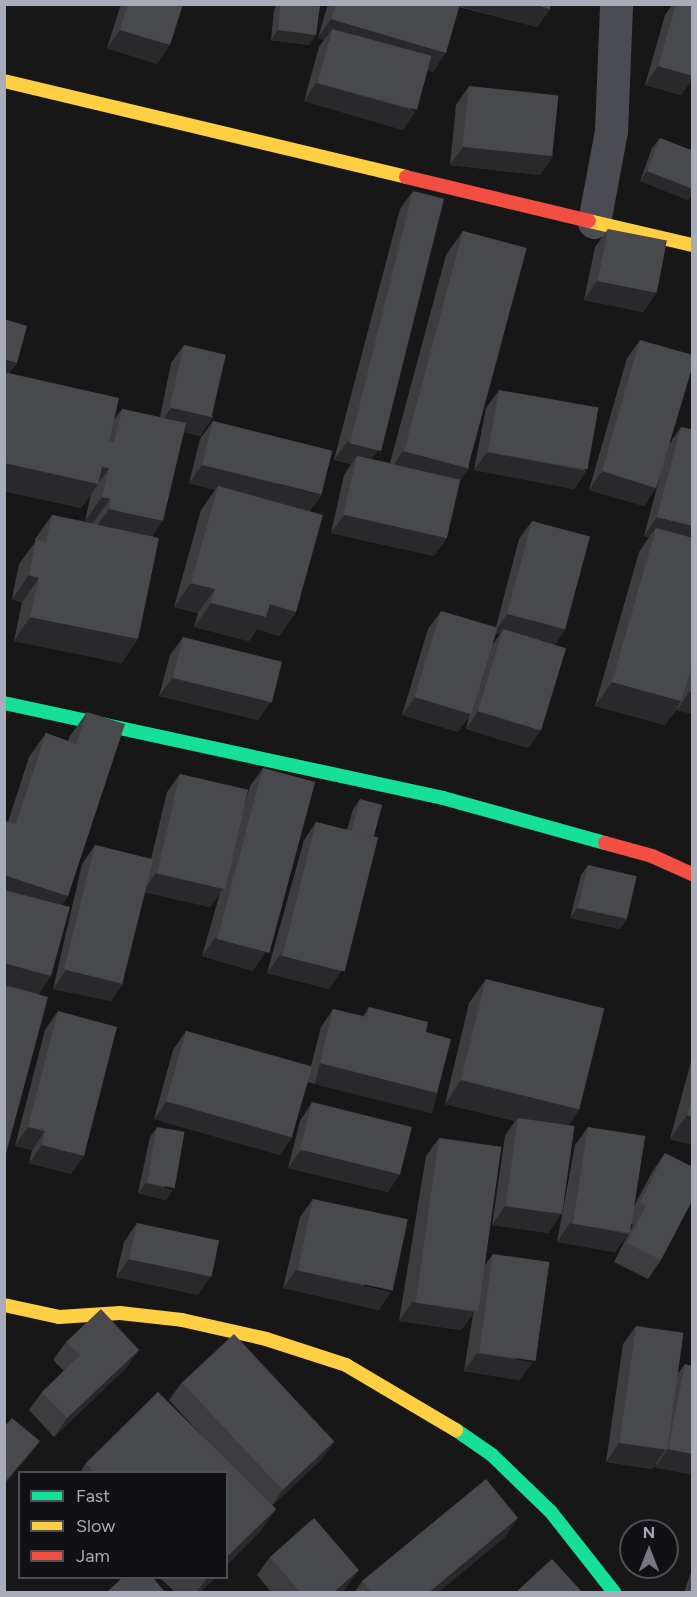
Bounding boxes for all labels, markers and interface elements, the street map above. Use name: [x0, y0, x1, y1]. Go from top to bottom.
legend: [18, 1471, 228, 1579]
text: Fast: [76, 1485, 110, 1507]
text: Slow: [76, 1515, 115, 1537]
north arrow: [619, 1519, 679, 1579]
text: N: [643, 1523, 655, 1542]
text: Jam: [76, 1545, 110, 1567]

